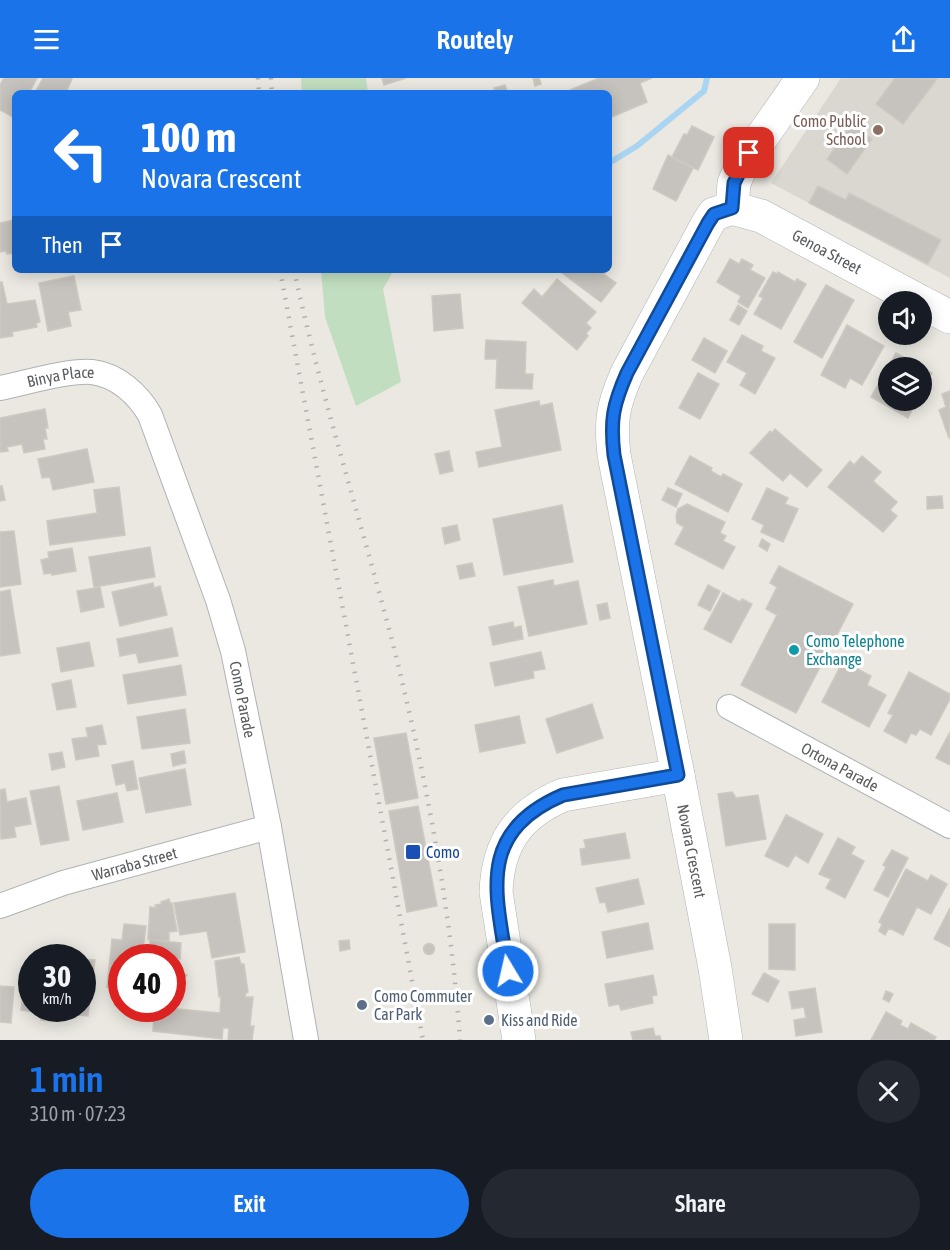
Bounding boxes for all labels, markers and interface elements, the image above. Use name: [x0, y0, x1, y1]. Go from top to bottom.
icon: menu: [30, 23, 63, 56]
icon: share: [887, 23, 920, 56]
text: Routely: [436, 24, 514, 55]
place label: Como Public School: [793, 112, 867, 148]
text: 100 m: [141, 113, 236, 161]
icon: left: [42, 114, 120, 192]
marker: Como Public School: [871, 123, 885, 137]
pin: [723, 127, 774, 178]
icon: arrive: [732, 136, 765, 169]
text: Novara Crescent: [141, 163, 301, 194]
street label: Genoa Street: [789, 226, 865, 278]
icon: arrive: [95, 228, 128, 261]
text: Then: [42, 232, 83, 258]
map controls: [878, 291, 932, 411]
button: sound: [878, 291, 932, 345]
button: layers: [878, 357, 932, 411]
street label: Binya Place: [25, 363, 95, 391]
place label: Como Telephone Exchange: [806, 632, 905, 669]
marker: Como Telephone Exchange: [787, 643, 801, 657]
street label: Como Parade: [226, 660, 259, 739]
street label: Ortona Parade: [798, 739, 882, 795]
street label: Novara Crescent: [674, 803, 710, 900]
street label: Warraba Street: [90, 843, 179, 884]
marker: Como: [404, 843, 422, 861]
place label: Como: [426, 843, 460, 861]
position arrow: [476, 939, 540, 1003]
speed limit sign: 40: [108, 944, 186, 1022]
text: 30: [43, 959, 71, 993]
place label: Como Commuter Car Park: [374, 987, 472, 1023]
text: km/h: [42, 990, 72, 1007]
marker: Como Commuter Car Park: [355, 998, 369, 1012]
place label: Kiss and Ride: [501, 1011, 578, 1029]
marker: Kiss and Ride: [482, 1013, 496, 1027]
text: 1 min: [30, 1058, 104, 1100]
button: close: [857, 1060, 920, 1123]
text: 310 m · 07:23: [30, 1102, 126, 1125]
button: Exit: [30, 1169, 469, 1238]
button: Share: [481, 1169, 920, 1238]

